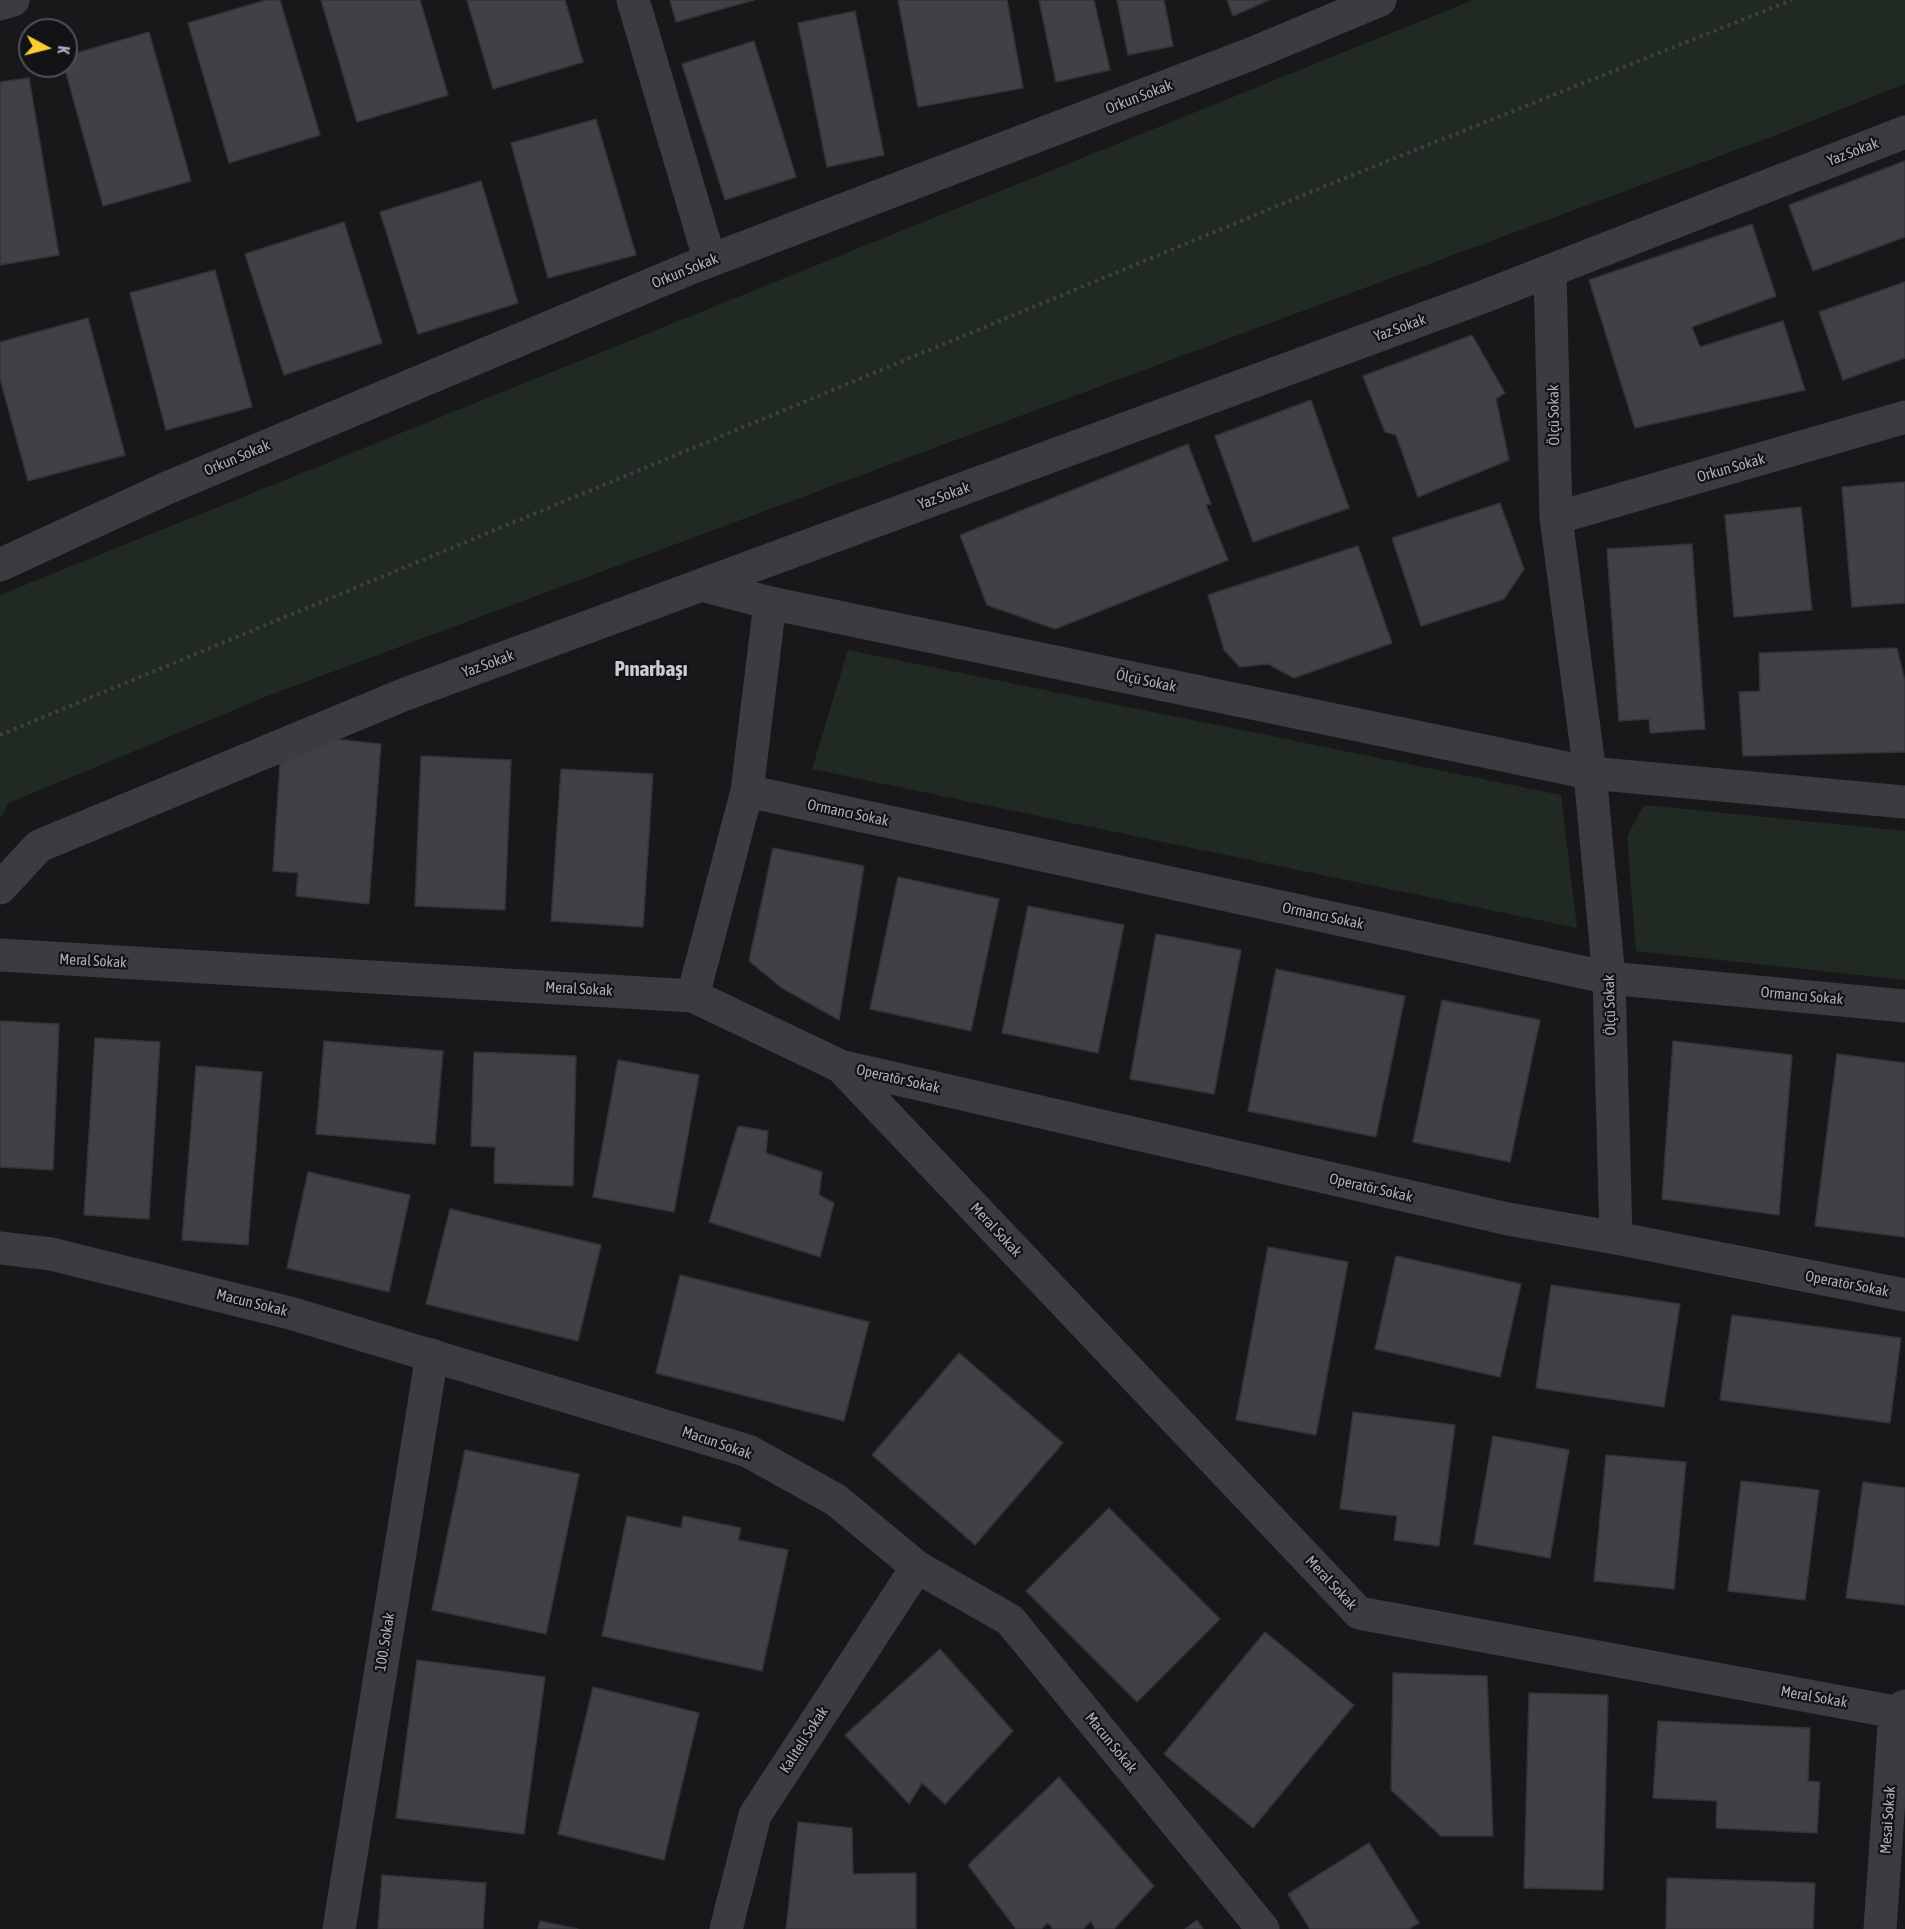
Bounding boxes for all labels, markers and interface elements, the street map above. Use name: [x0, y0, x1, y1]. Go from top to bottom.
north arrow: [18, 18, 78, 78]
text: K: [54, 45, 73, 55]
street label: Orkun Sokak: [1103, 76, 1175, 118]
street label: Yaz Sokak: [1825, 134, 1881, 170]
street label: Orkun Sokak: [649, 250, 721, 292]
street label: Yaz Sokak: [1372, 310, 1428, 346]
street label: Ölçü Sokak: [1544, 384, 1564, 446]
street label: Orkun Sokak: [201, 436, 273, 480]
street label: Orkun Sokak: [1695, 450, 1767, 486]
street label: Yaz Sokak: [916, 478, 972, 514]
street label: Yaz Sokak: [460, 646, 516, 682]
district label: Pınarbaşı: [614, 656, 688, 682]
street label: Ölçü Sokak: [1114, 666, 1178, 696]
street label: Ormancı Sokak: [806, 796, 890, 830]
street label: Ormancı Sokak: [1281, 899, 1365, 933]
street label: Meral Sokak: [59, 950, 127, 972]
street label: Ölçü Sokak: [1600, 974, 1620, 1036]
street label: Meral Sokak: [545, 978, 613, 1000]
street label: Ormancı Sokak: [1760, 983, 1844, 1009]
street label: Operatör Sokak: [855, 1061, 941, 1097]
street label: Operatör Sokak: [1328, 1170, 1414, 1206]
street label: Meral Sokak: [966, 1199, 1026, 1261]
street label: Operatör Sokak: [1804, 1267, 1890, 1301]
street label: Macun Sokak: [215, 1285, 289, 1321]
street label: Macun Sokak: [680, 1423, 754, 1463]
street label: Meral Sokak: [1301, 1552, 1361, 1614]
street label: 100. Sokak: [371, 1611, 399, 1673]
street label: Meral Sokak: [1779, 1682, 1849, 1712]
street label: Kaliteli Sokak: [776, 1703, 832, 1777]
street label: Macun Sokak: [1081, 1709, 1141, 1777]
street label: Mesai Sokak: [1877, 1785, 1899, 1855]

